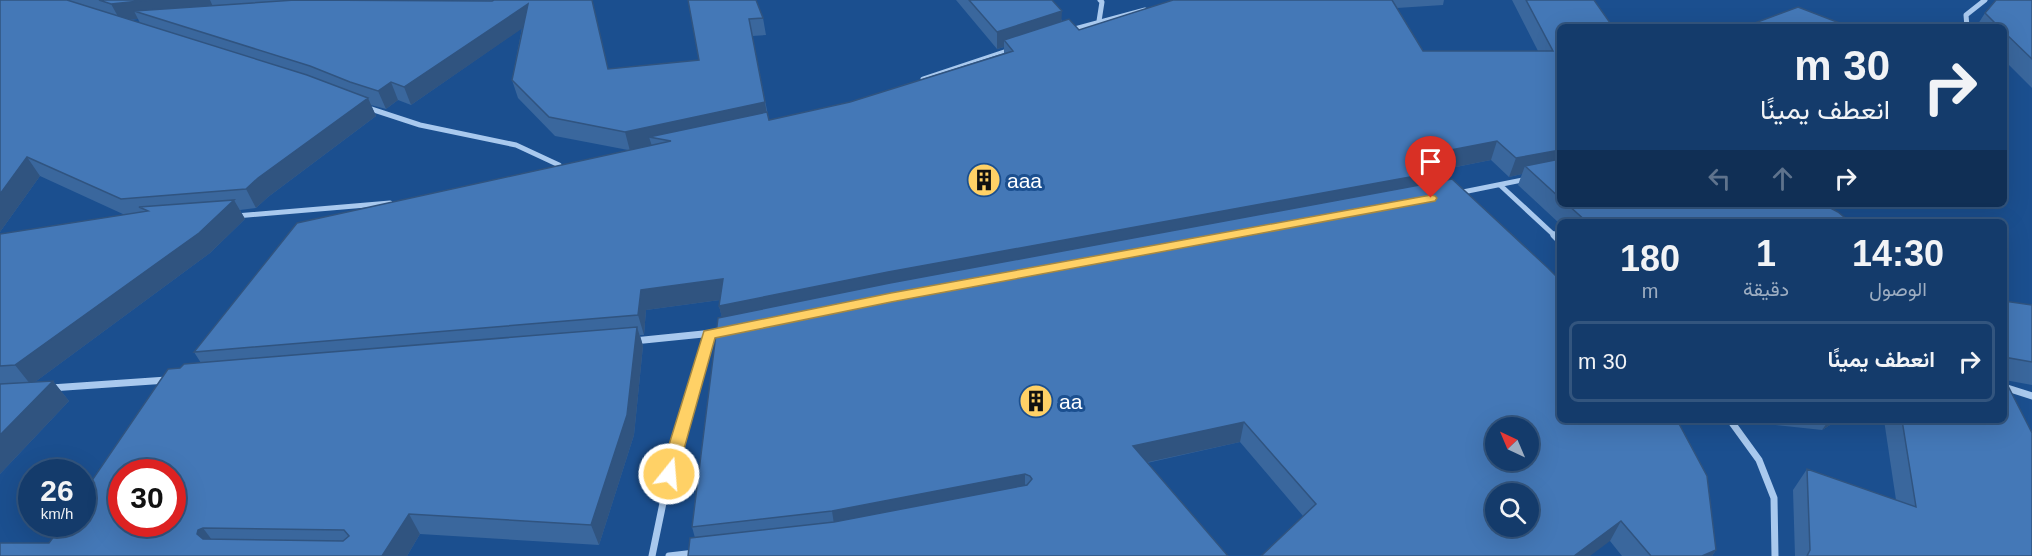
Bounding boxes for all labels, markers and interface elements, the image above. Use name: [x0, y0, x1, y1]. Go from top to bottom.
text: 30 m: [1794, 42, 1890, 89]
icon: right: [1911, 48, 1989, 126]
text: انعطف يمينًا: [1760, 95, 1890, 125]
pin: [1405, 136, 1456, 198]
icon: arrive: [1414, 145, 1447, 178]
building icon: aaa: [966, 162, 1002, 198]
icon: left: [1703, 162, 1736, 195]
icon: ahead: [1766, 162, 1799, 195]
icon: right: [1829, 162, 1862, 195]
place label: aaa: [1007, 169, 1042, 192]
text: 1: [1756, 233, 1776, 274]
text: 14:30: [1852, 233, 1944, 274]
text: 180: [1620, 238, 1680, 279]
text: دقيقة: [1743, 278, 1789, 300]
text: الوصول: [1869, 278, 1927, 300]
text: m: [1642, 280, 1658, 302]
icon: right: [1953, 345, 1986, 378]
text: انعطف يمينًا: [1827, 347, 1935, 372]
text: 30 m: [1578, 349, 1627, 374]
building icon: aa: [1018, 383, 1054, 419]
place label: aa: [1059, 390, 1083, 413]
north arrow: [1485, 417, 1539, 471]
map controls: [1485, 417, 1539, 537]
position arrow: [637, 442, 701, 506]
speed limit sign: 30: [108, 459, 186, 537]
text: 26: [40, 474, 74, 507]
button: search: [1485, 483, 1539, 537]
text: km/h: [41, 505, 73, 522]

